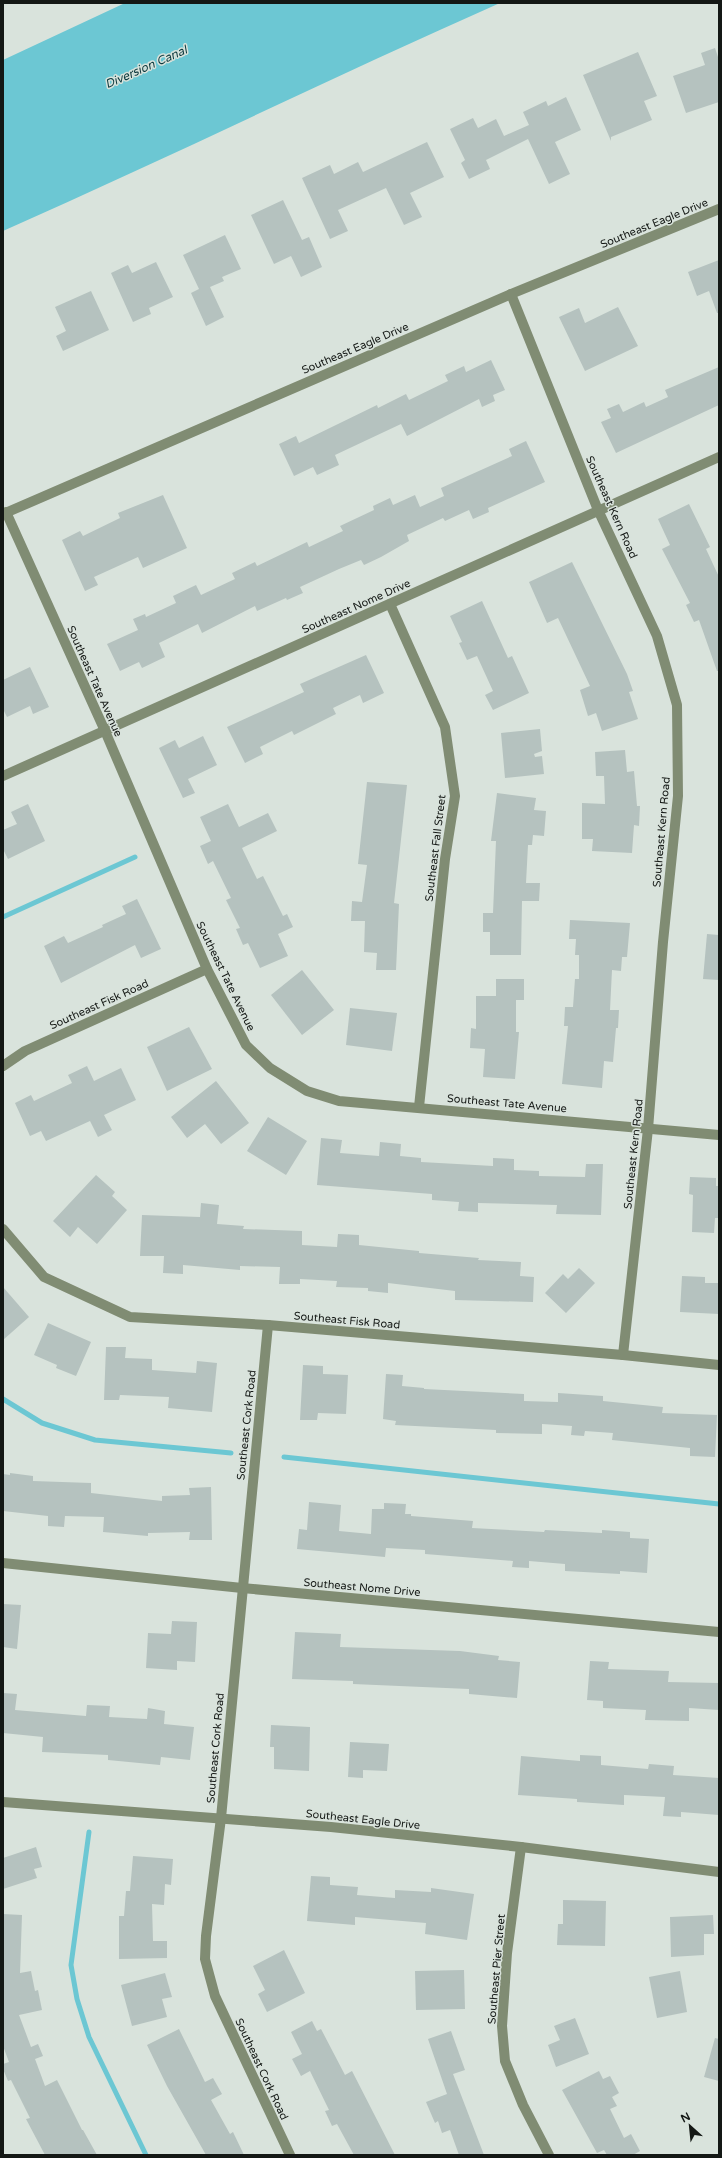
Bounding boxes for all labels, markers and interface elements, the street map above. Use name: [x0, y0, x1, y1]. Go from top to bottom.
water label: Diversion Canal: [103, 42, 191, 91]
street label: Southeast Eagle Drive: [599, 196, 710, 251]
street label: Southeast Eagle Drive: [300, 320, 411, 377]
street label: Southeast Kern Road: [583, 454, 640, 561]
street label: Southeast Nome Drive: [300, 577, 412, 636]
street label: Southeast Tate Avenue: [64, 624, 125, 739]
street label: Southeast Kern Road: [650, 776, 673, 888]
street label: Southeast Fall Street: [422, 794, 449, 902]
street label: Southeast Tate Avenue: [193, 919, 258, 1033]
street label: Southeast Fisk Road: [48, 977, 151, 1032]
street label: Southeast Tate Avenue: [447, 1092, 567, 1115]
street label: Southeast Kern Road: [621, 1098, 646, 1210]
street label: Southeast Fisk Road: [293, 1309, 401, 1332]
street label: Southeast Cork Road: [234, 1369, 259, 1481]
street label: Southeast Nome Drive: [303, 1576, 421, 1599]
street label: Southeast Cork Road: [204, 1692, 227, 1804]
street label: Southeast Eagle Drive: [305, 1807, 421, 1832]
street label: Southeast Pier Street: [485, 1913, 508, 2025]
street label: Southeast Cork Road: [232, 2016, 291, 2122]
north arrow: [670, 2106, 710, 2146]
text: N: [679, 2110, 693, 2125]

